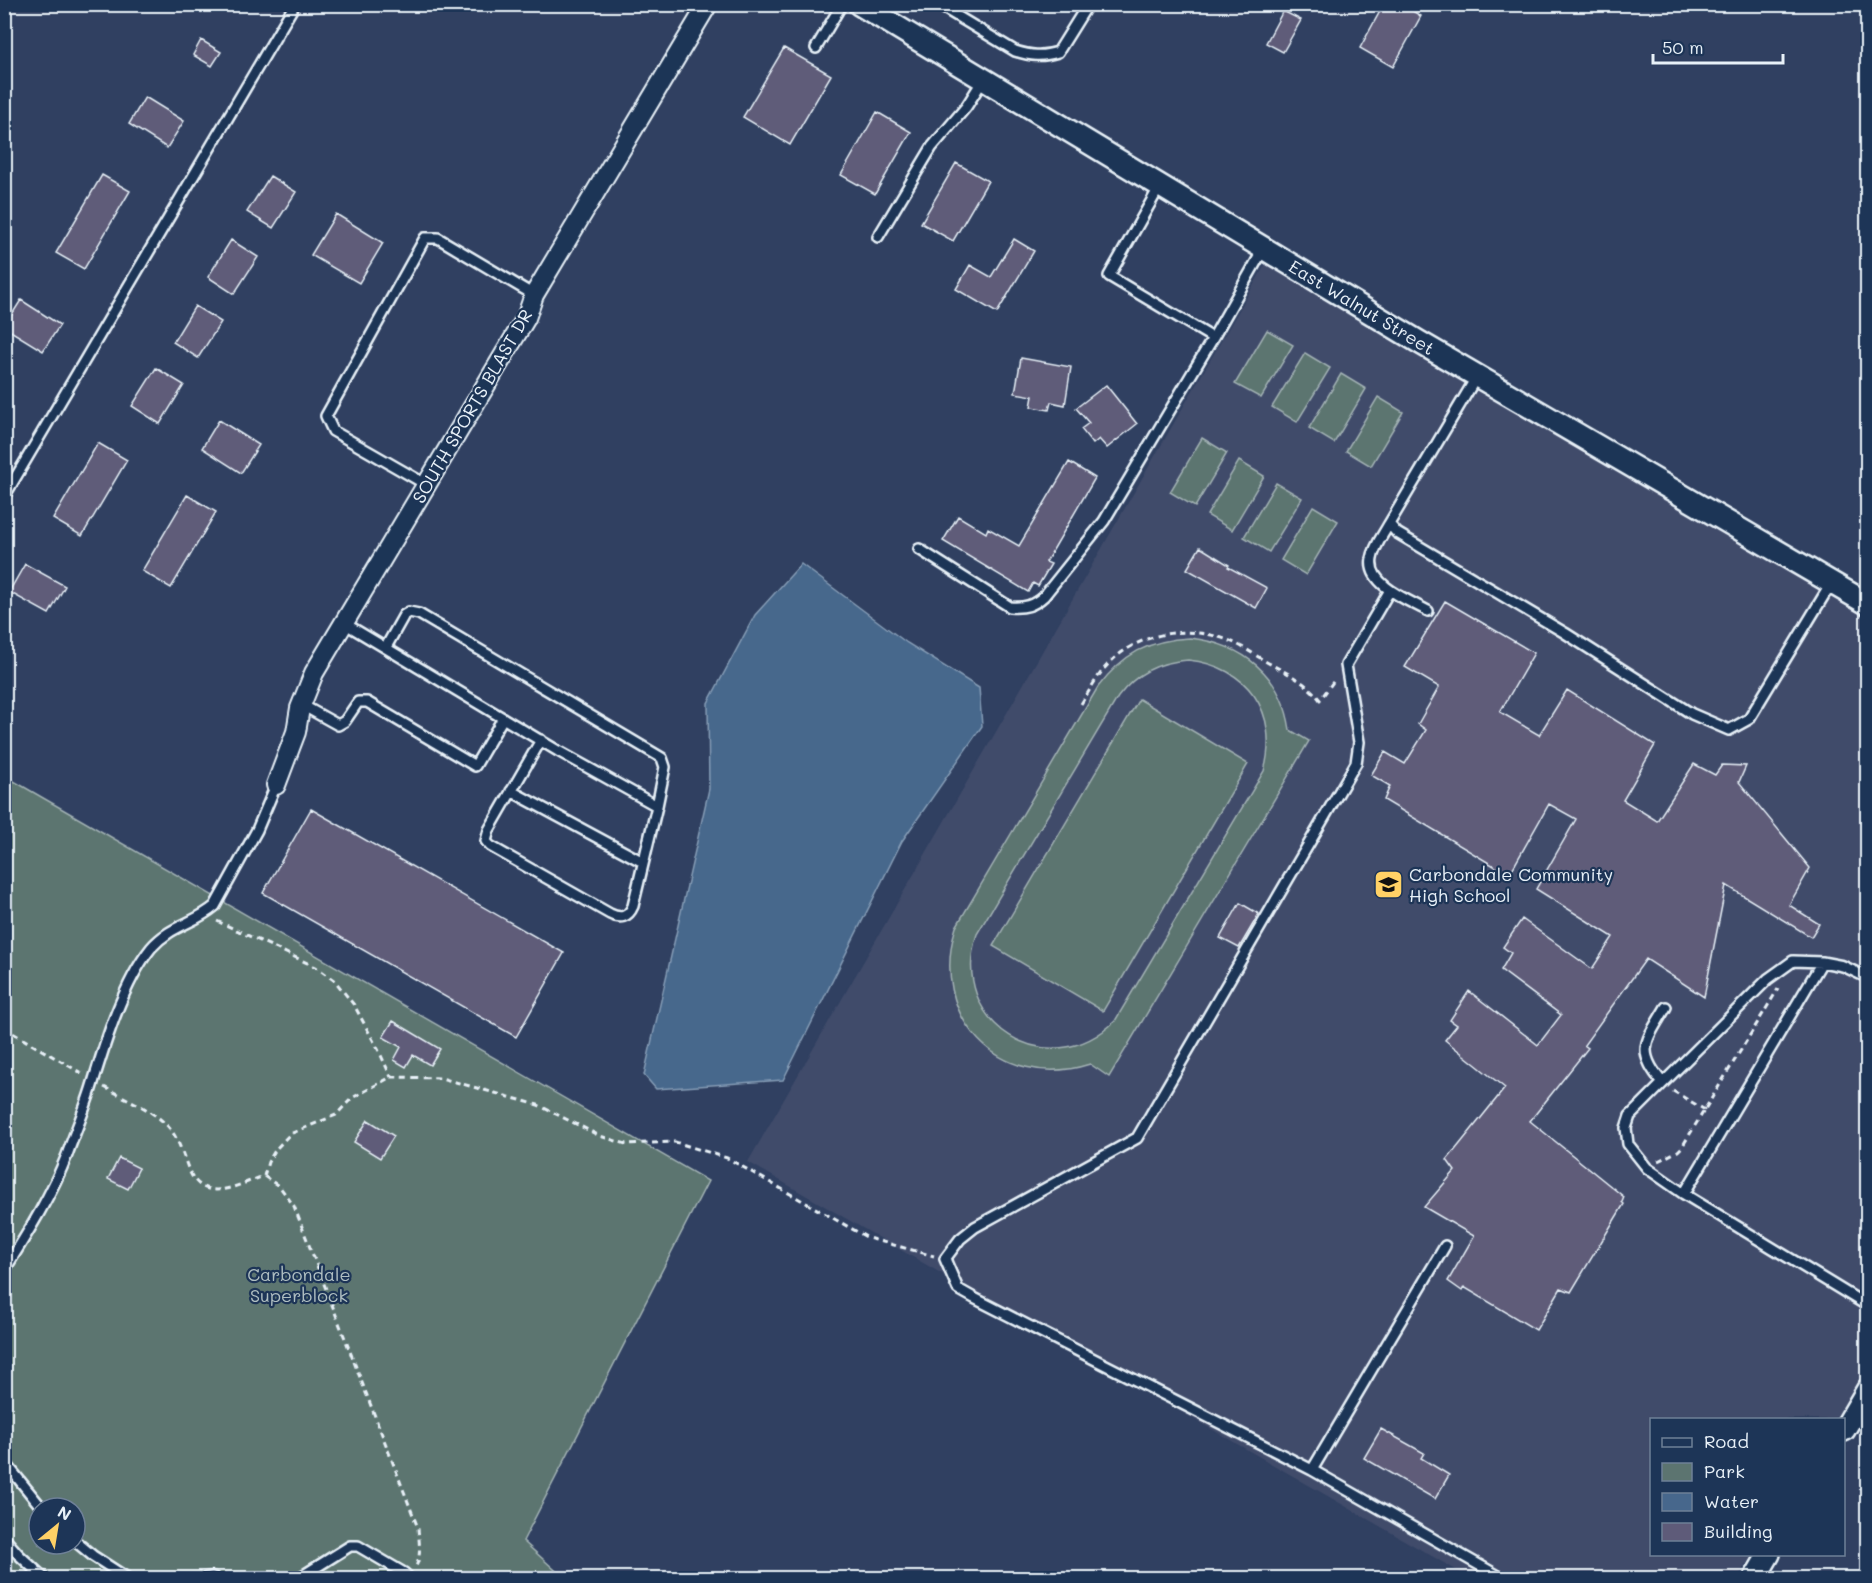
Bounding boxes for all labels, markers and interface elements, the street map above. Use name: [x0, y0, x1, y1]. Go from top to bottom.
scale bar: [1653, 27, 1784, 65]
text: 50 m: [1662, 35, 1704, 59]
street label: East Walnut Street: [1285, 254, 1439, 360]
street label: SOUTH SPORTS BLAST DR: [406, 304, 538, 508]
place label: Carbondale Community High School: [1409, 862, 1613, 907]
school or university icon: Carbondale Community High School: [1372, 868, 1404, 900]
park label: Carbondale Superblock: [247, 1262, 351, 1307]
legend: [1650, 1418, 1845, 1556]
text: Road: [1704, 1429, 1749, 1453]
text: Park: [1704, 1459, 1745, 1483]
text: Water: [1704, 1489, 1759, 1513]
north arrow: [27, 1496, 87, 1556]
text: N: [54, 1500, 75, 1525]
text: Building: [1704, 1519, 1772, 1543]

